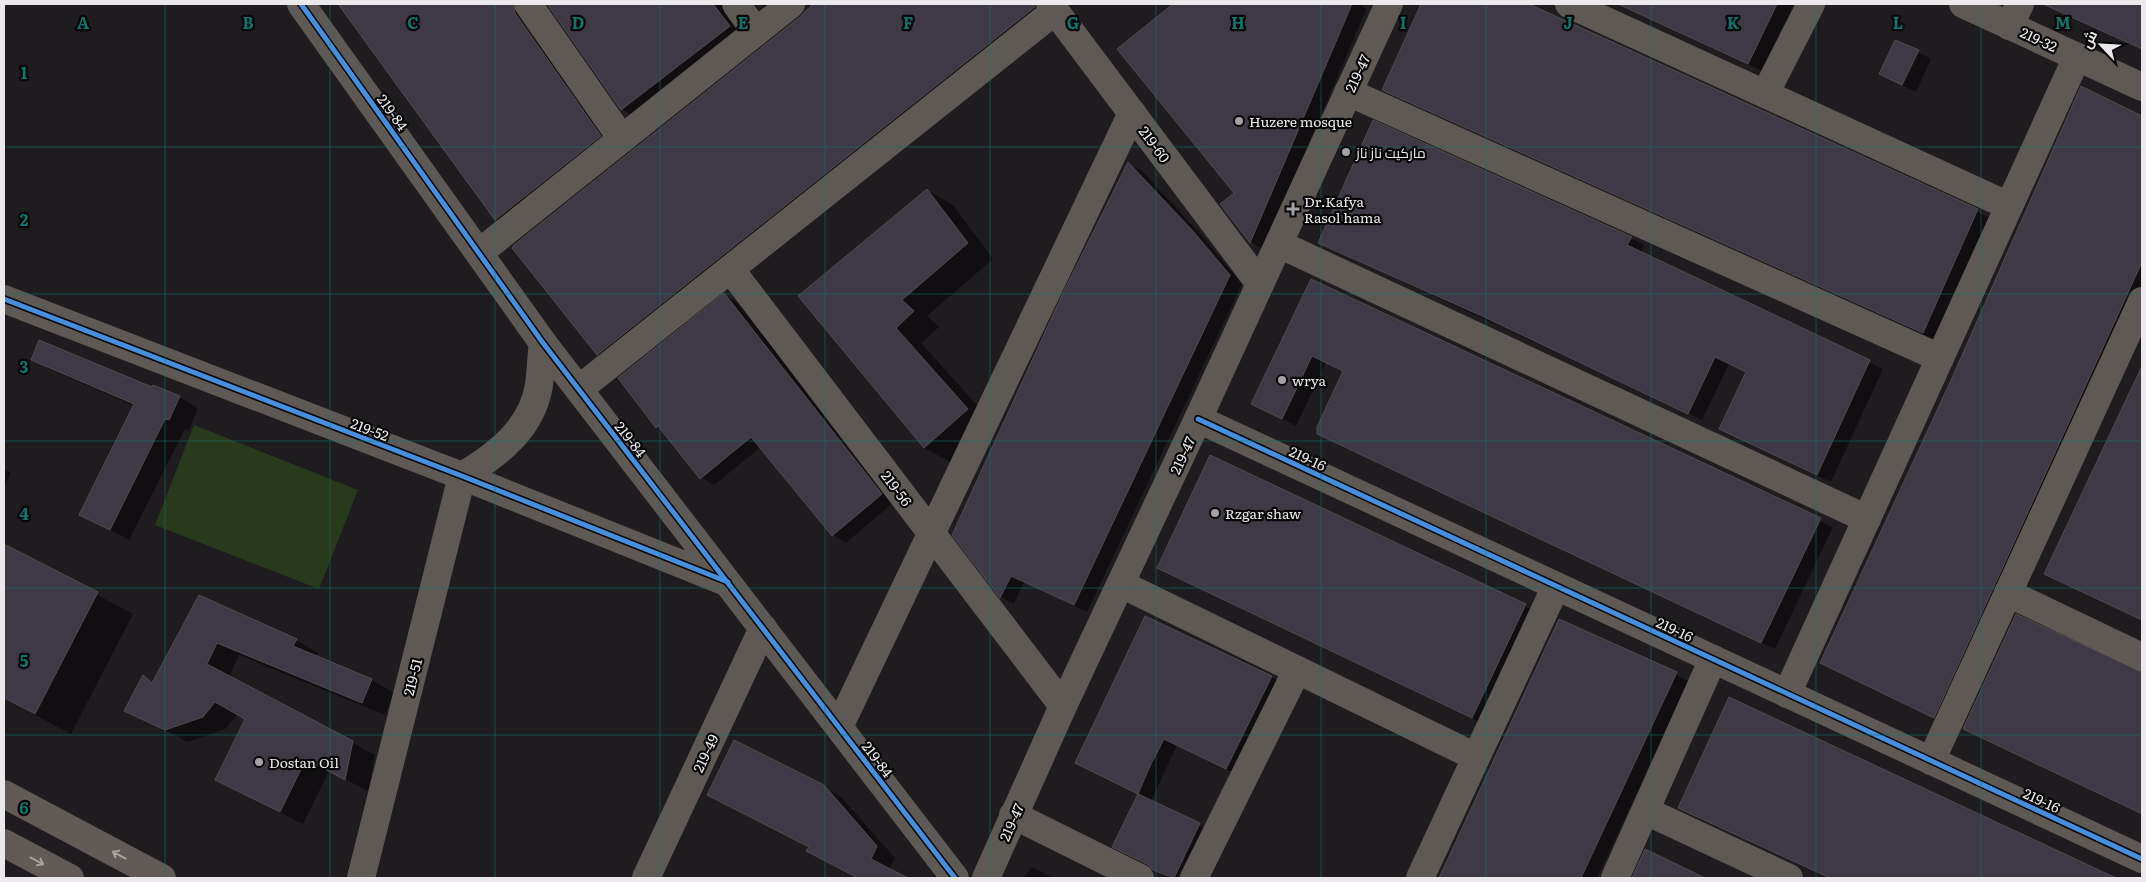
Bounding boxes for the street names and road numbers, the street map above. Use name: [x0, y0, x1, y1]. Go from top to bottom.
street label: 219-32: [2017, 22, 2061, 56]
street label: 219-47: [1340, 51, 1374, 95]
street label: 219-84: [373, 90, 413, 134]
street label: 219-60: [1135, 122, 1175, 166]
street label: 219-52: [348, 413, 392, 445]
street label: 219-84: [611, 417, 652, 461]
street label: 219-47: [1165, 433, 1199, 477]
street label: 219-16: [1286, 441, 1330, 475]
street label: 219-56: [877, 466, 917, 510]
street label: 219-16: [1653, 612, 1697, 646]
street label: 219-51: [398, 656, 426, 698]
street label: 219-49: [687, 731, 723, 775]
street label: 219-84: [858, 737, 898, 781]
street label: 219-16: [2020, 783, 2064, 817]
street label: 219-47: [994, 800, 1028, 844]

